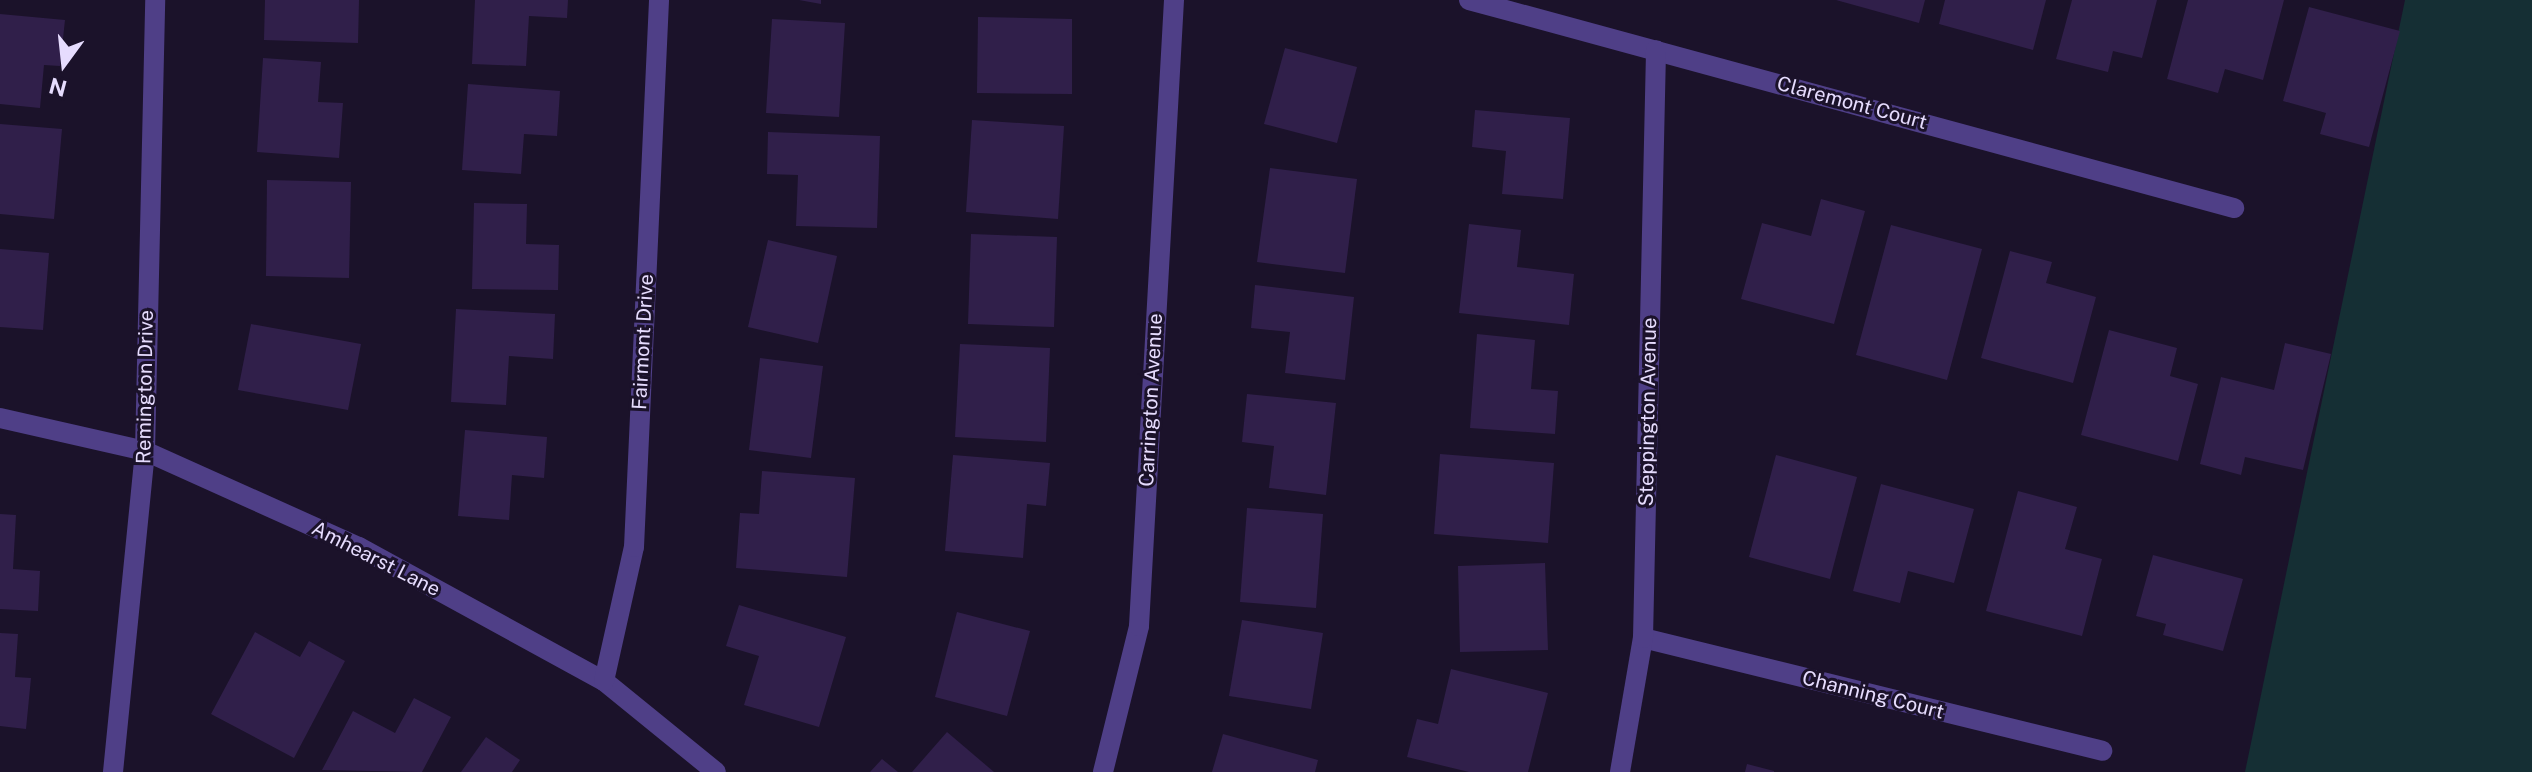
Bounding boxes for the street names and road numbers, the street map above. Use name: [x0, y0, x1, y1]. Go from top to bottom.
street label: Claremont Court: [1774, 71, 1930, 135]
street label: Fairmont Drive: [627, 274, 659, 410]
street label: Remington Drive: [132, 310, 158, 464]
street label: Carrington Avenue: [1134, 313, 1168, 487]
street label: Steppington Avenue: [1634, 317, 1662, 507]
street label: Amhearst Lane: [308, 516, 444, 602]
street label: Channing Court: [1800, 666, 1946, 724]

